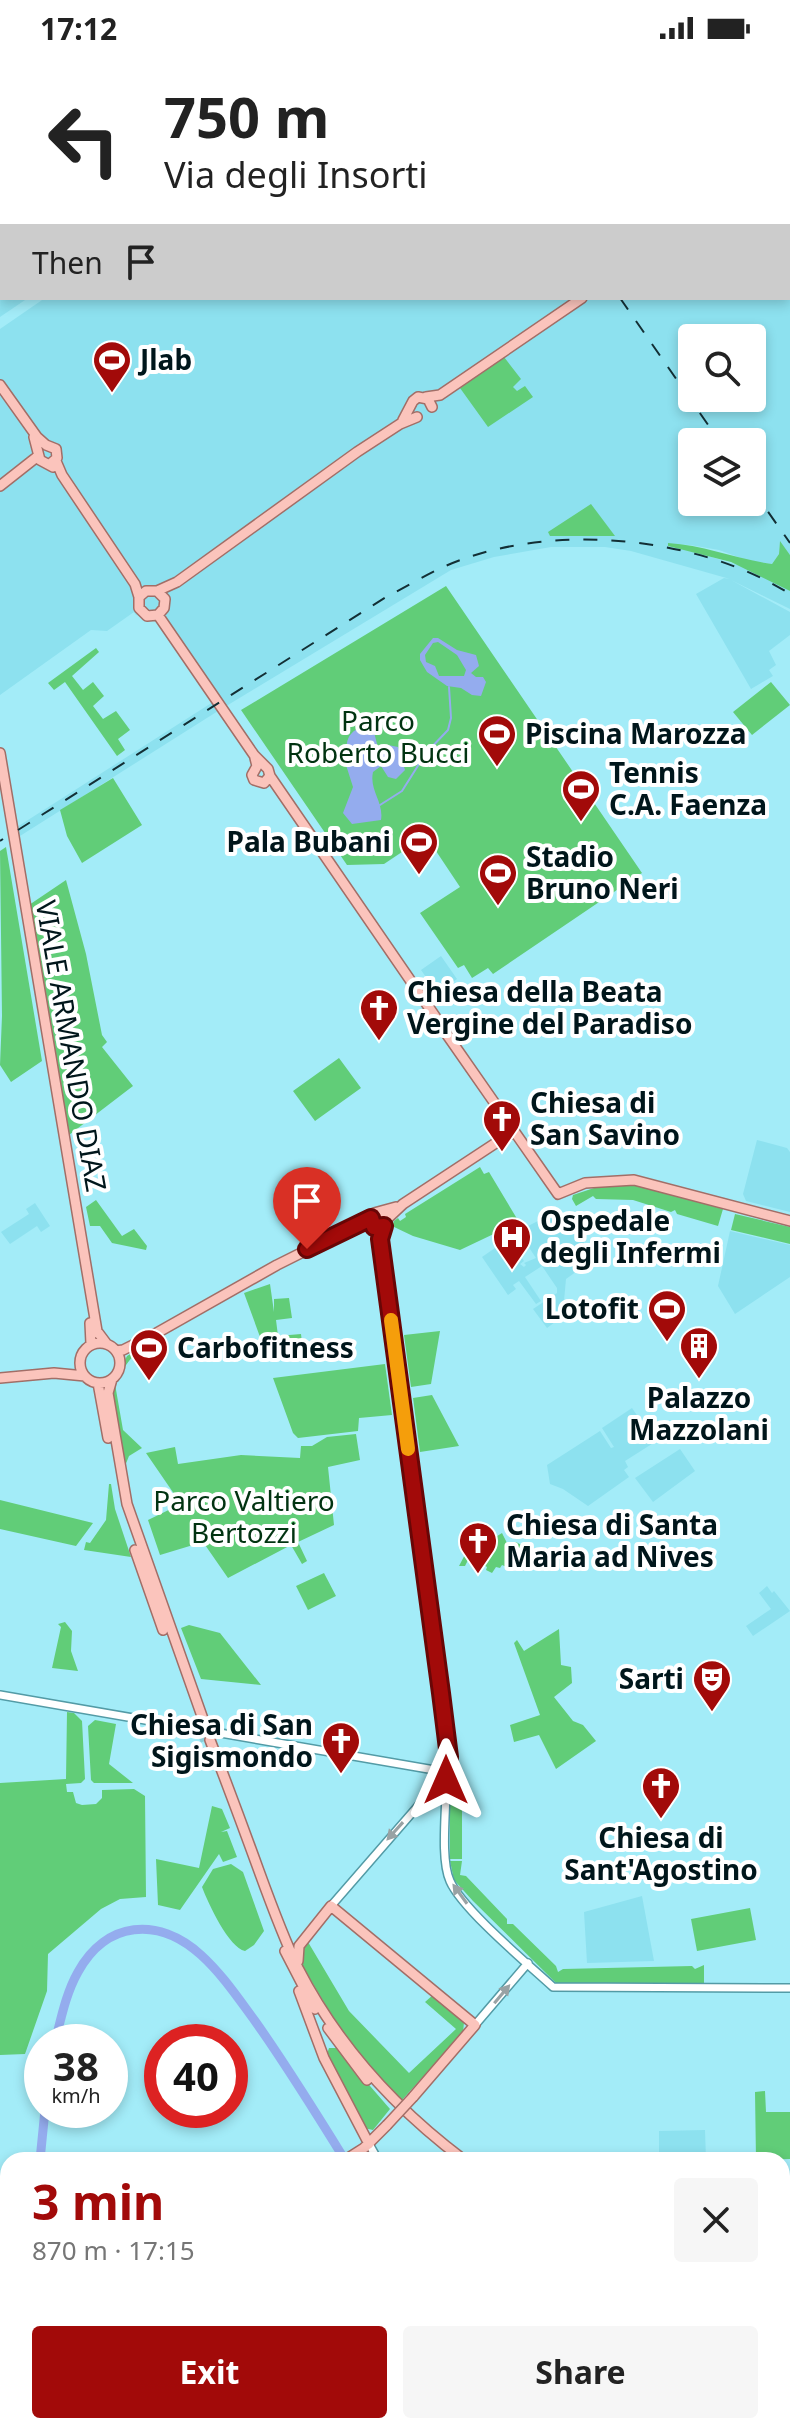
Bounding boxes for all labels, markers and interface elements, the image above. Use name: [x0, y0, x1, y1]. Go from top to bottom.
text: 17:12: [40, 8, 117, 49]
text: 750 m: [164, 78, 329, 154]
icon: left: [32, 88, 136, 192]
text: Via degli Insorti: [164, 150, 428, 199]
icon: arrive: [119, 240, 163, 284]
text: Then: [32, 242, 103, 283]
map controls: [678, 324, 766, 516]
button: search: [678, 324, 766, 412]
sports icon: Jlab: [91, 339, 133, 394]
place label: Jlab: [137, 340, 192, 378]
button: layers: [678, 428, 766, 516]
park label: Parco Roberto Bucci: [287, 701, 469, 771]
sports icon: Piscina Marozza: [476, 713, 518, 768]
place label: Piscina Marozza: [525, 714, 747, 752]
place label: Tennis C.A. Faenza: [609, 753, 767, 823]
sports icon: Tennis C.A. Faenza: [560, 768, 602, 823]
sports icon: Pala Bubani: [398, 821, 440, 876]
place label: Pala Bubani: [227, 822, 391, 860]
place label: Stadio Bruno Neri: [526, 837, 679, 907]
sports icon: Stadio Bruno Neri: [477, 852, 519, 907]
street label: VIALE ARMANDO DIAZ: [28, 897, 116, 1194]
place label: Chiesa della Beata Vergine del Paradiso: [407, 972, 692, 1042]
church icon: Chiesa della Beata Vergine del Paradiso: [358, 987, 400, 1042]
place label: Chiesa di San Savino: [530, 1083, 680, 1153]
church icon: Chiesa di San Savino: [481, 1098, 523, 1153]
pin: [273, 1167, 341, 1249]
icon: arrive: [285, 1179, 329, 1223]
place label: Ospedale degli Infermi: [540, 1201, 721, 1271]
hospital icon: Ospedale degli Infermi: [491, 1216, 533, 1271]
sports icon: Lotofit: [646, 1288, 688, 1343]
place label: Lotofit: [545, 1289, 639, 1327]
building icon: Palazzo Mazzolani: [678, 1325, 720, 1380]
sports icon: Carbofitness: [128, 1327, 170, 1382]
place label: Carbofitness: [177, 1328, 354, 1366]
place label: Palazzo Mazzolani: [629, 1378, 769, 1448]
park label: Parco Valtiero Bertozzi: [153, 1481, 335, 1551]
place label: Chiesa di Santa Maria ad Nives: [506, 1505, 718, 1575]
church icon: Chiesa di Santa Maria ad Nives: [457, 1520, 499, 1575]
theatre icon: Sarti: [691, 1658, 733, 1713]
place label: Sarti: [619, 1659, 684, 1697]
place label: Chiesa di San Sigismondo: [130, 1705, 313, 1775]
church icon: Chiesa di San Sigismondo: [320, 1720, 362, 1775]
position arrow: [404, 1738, 488, 1822]
church icon: Chiesa di Sant'Agostino: [640, 1765, 682, 1820]
place label: Chiesa di Sant'Agostino: [564, 1818, 758, 1888]
one-way arrow: [387, 1822, 405, 1841]
one-way arrow: [452, 1884, 468, 1905]
one-way arrow: [493, 1984, 510, 2004]
speed limit sign: 40: [144, 2024, 248, 2128]
text: 38: [53, 2038, 99, 2093]
text: km/h: [51, 2082, 101, 2109]
text: 3 min: [32, 2169, 164, 2234]
button: close: [674, 2178, 758, 2262]
text: 870 m · 17:15: [32, 2232, 195, 2268]
button: Exit: [32, 2326, 387, 2418]
button: Share: [403, 2326, 758, 2418]

